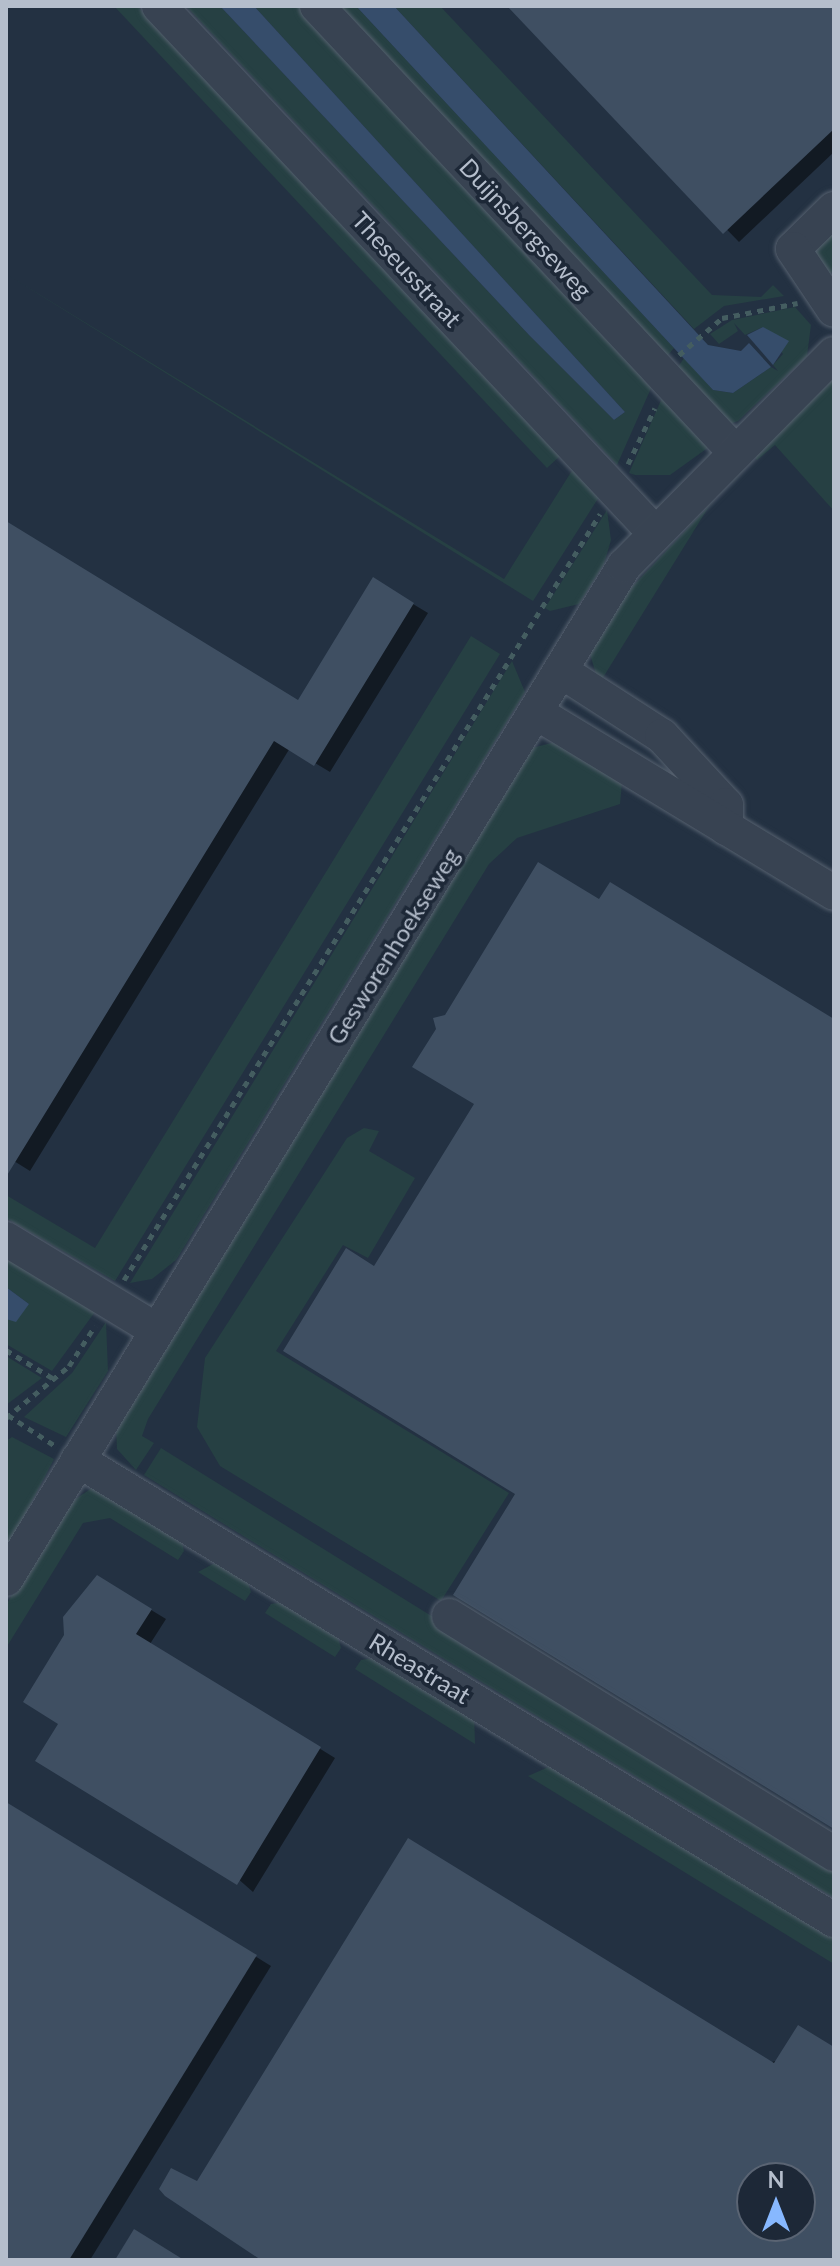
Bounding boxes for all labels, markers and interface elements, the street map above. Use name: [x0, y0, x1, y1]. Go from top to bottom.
street label: Duijnsbergseweg: [454, 152, 598, 304]
street label: Theseusstraat: [346, 206, 468, 332]
street label: Gesworenhoekseweg: [321, 843, 465, 1049]
street label: Rheastraat: [364, 1627, 476, 1709]
north arrow: [736, 2162, 816, 2242]
text: N: [768, 2166, 784, 2193]

